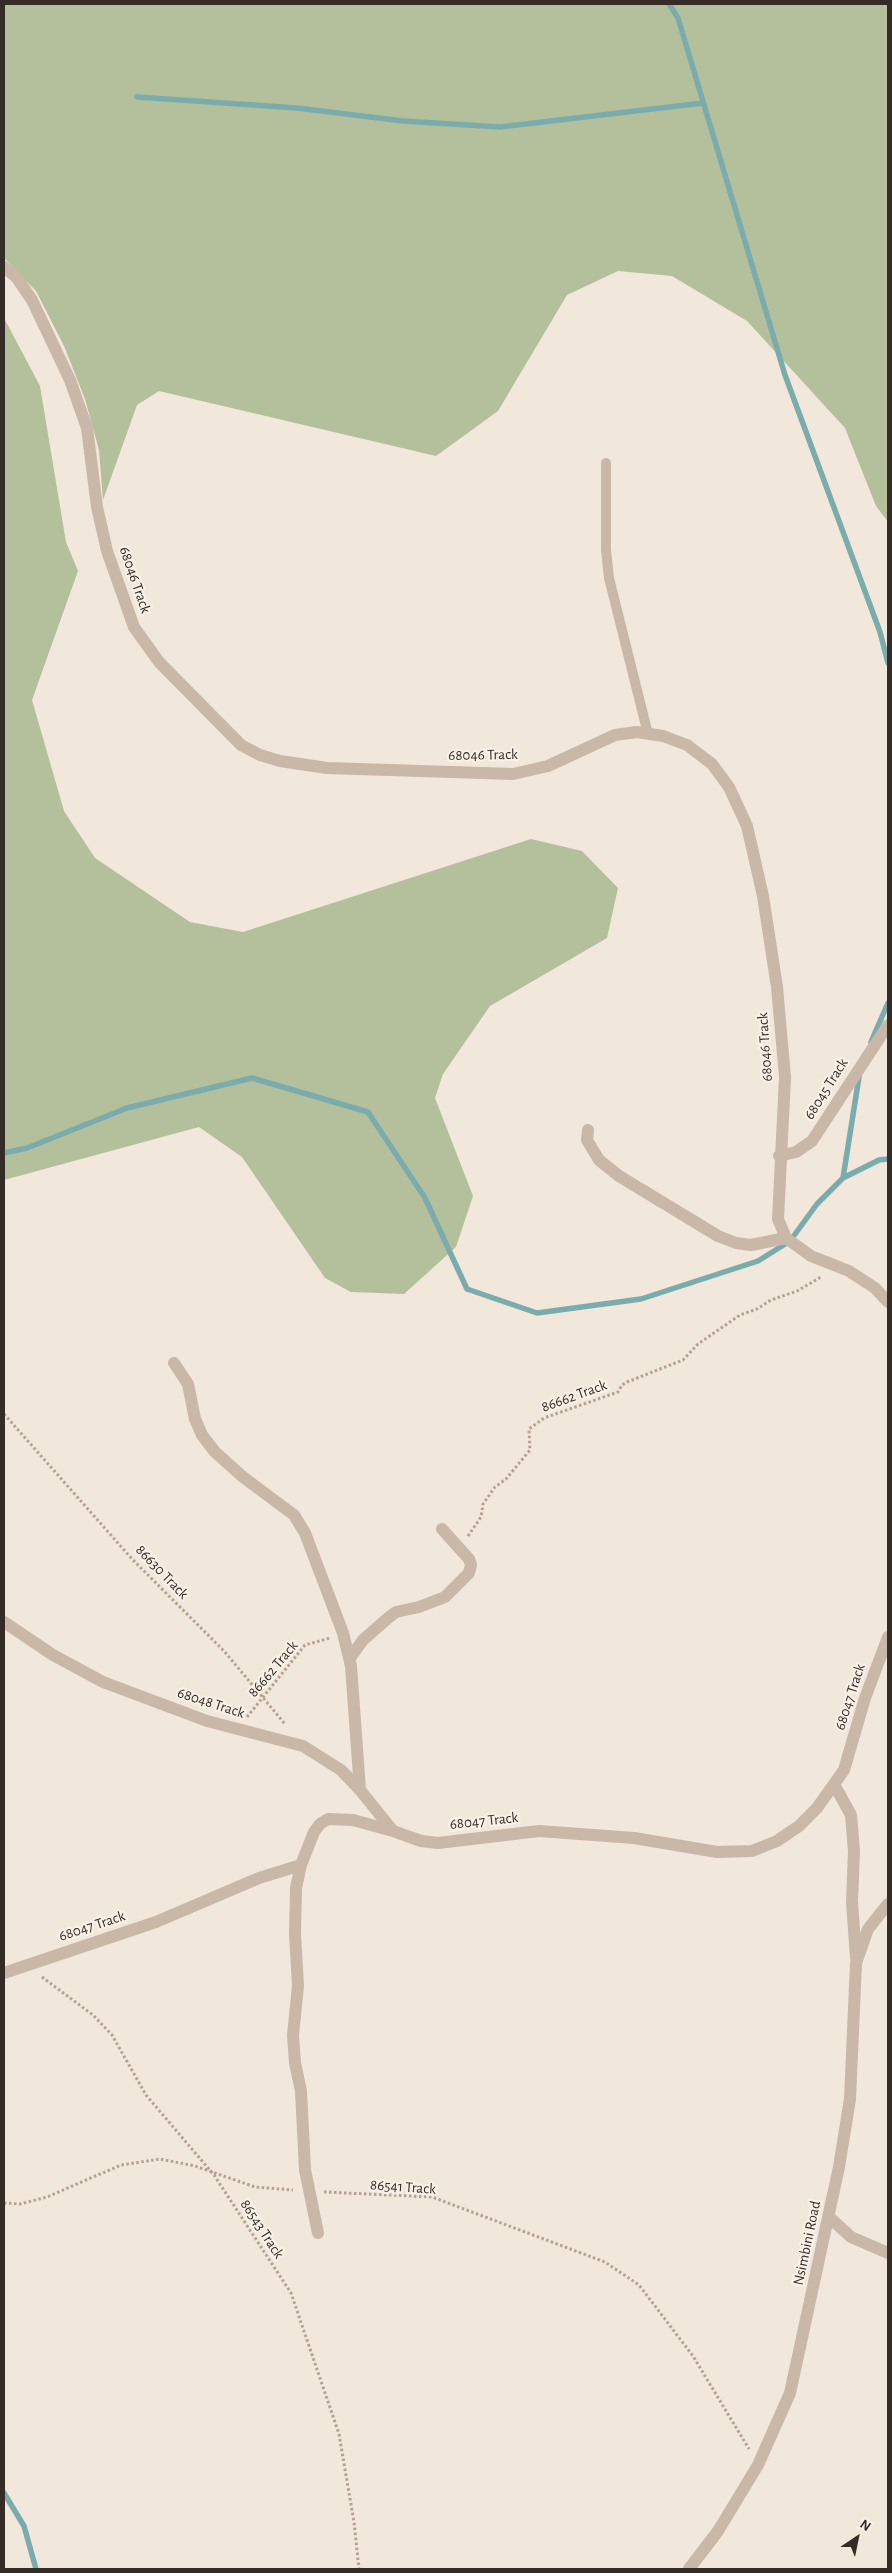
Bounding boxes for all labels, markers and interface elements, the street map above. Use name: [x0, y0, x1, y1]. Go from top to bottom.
street label: 68046 Track: [115, 544, 155, 616]
street label: 68046 Track: [448, 745, 518, 765]
street label: 68046 Track: [754, 1012, 776, 1082]
street label: 68045 Track: [800, 1055, 852, 1123]
street label: 86662 Track: [539, 1376, 609, 1416]
street label: 86630 Track: [132, 1541, 192, 1603]
street label: 86662 Track: [244, 1637, 302, 1701]
street label: 68047 Track: [831, 1662, 869, 1732]
street label: 68048 Track: [175, 1684, 247, 1722]
street label: 68047 Track: [449, 1808, 519, 1834]
street label: 68047 Track: [57, 1907, 127, 1945]
street label: 86541 Track: [370, 2176, 436, 2198]
street label: 86543 Track: [236, 2196, 288, 2262]
street label: Nsimbini Road: [789, 2199, 825, 2287]
north arrow: [832, 2513, 882, 2563]
text: N: [857, 2517, 873, 2534]

